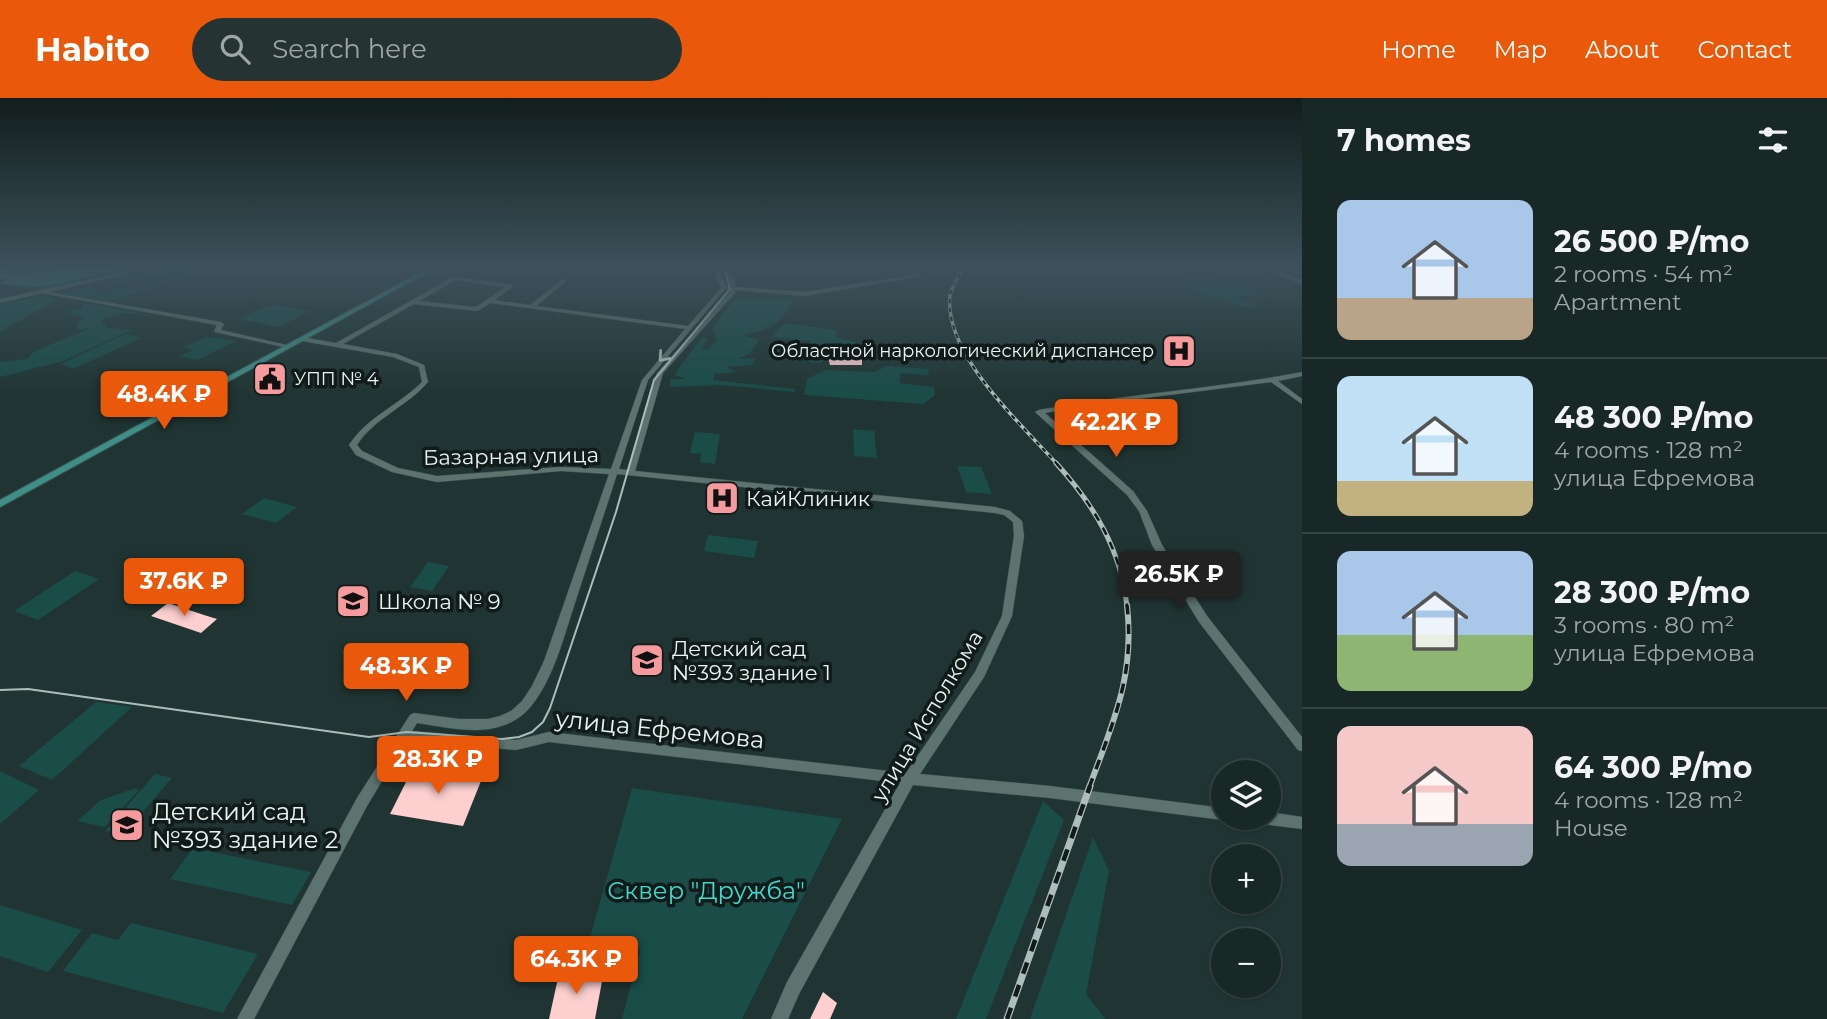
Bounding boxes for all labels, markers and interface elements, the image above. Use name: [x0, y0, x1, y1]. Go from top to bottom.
search box: [192, 18, 682, 81]
text: Habito: [35, 29, 150, 69]
icon: search: [216, 30, 254, 68]
text: Search here: [272, 33, 427, 65]
text: Home: [1381, 35, 1456, 64]
text: Map: [1494, 35, 1547, 64]
text: About: [1585, 35, 1659, 64]
text: Contact: [1697, 35, 1792, 64]
icon: filters: [1754, 121, 1792, 159]
text: 7 homes: [1337, 122, 1471, 159]
text: 26 500 ₽/mo: [1554, 223, 1749, 260]
icon: home: [1393, 228, 1477, 312]
text: 2 rooms · 54 m²: [1554, 260, 1733, 288]
text: Apartment: [1554, 288, 1682, 316]
hospital icon: Областной наркологический диспансер: [1160, 332, 1198, 370]
place label: Областной наркологический диспансер: [771, 340, 1154, 362]
one-way arrow: [659, 349, 671, 362]
public building icon: УПП № 4: [251, 360, 289, 398]
place label: УПП № 4: [294, 368, 379, 390]
pin: 48.4K ₽: [99, 372, 229, 431]
text: 48.4K ₽: [117, 380, 211, 408]
text: 48 300 ₽/mo: [1554, 399, 1753, 436]
pin: 42.2K ₽: [1051, 400, 1181, 459]
icon: home: [1393, 404, 1477, 488]
text: 42.2K ₽: [1071, 408, 1161, 436]
text: 4 rooms · 128 m²: [1554, 436, 1743, 464]
street label: Базарная улица: [423, 442, 599, 470]
text: улица Ефремова: [1554, 464, 1755, 492]
hospital icon: КайКлиник: [703, 479, 741, 517]
place label: КайКлиник: [746, 486, 870, 511]
pin: 26.5K ₽: [1114, 552, 1244, 611]
pin: 37.6K ₽: [119, 559, 249, 618]
text: 26.5K ₽: [1134, 560, 1224, 588]
text: 37.6K ₽: [140, 567, 228, 595]
text: 28 300 ₽/mo: [1554, 574, 1750, 611]
icon: home: [1393, 579, 1477, 663]
school or university icon: Школа № 9: [334, 582, 372, 620]
place label: Школа № 9: [378, 589, 501, 614]
text: 3 rooms · 80 m²: [1554, 611, 1734, 639]
street label: улица Исполкома: [866, 626, 988, 807]
place label: Детский сад №393 здание 1: [672, 636, 831, 685]
text: улица Ефремова: [1554, 639, 1755, 667]
school or university icon: Детский сад №393 здание 1: [628, 641, 666, 679]
pin: 48.3K ₽: [341, 644, 471, 703]
text: 48.3K ₽: [360, 652, 452, 680]
street label: улица Ефремова: [553, 704, 766, 754]
pin: 28.3K ₽: [373, 736, 503, 796]
text: 28.3K ₽: [393, 745, 483, 773]
text: 64 300 ₽/mo: [1554, 749, 1752, 786]
icon: home: [1393, 754, 1477, 838]
map controls: [1211, 760, 1281, 998]
button: layers: [1211, 760, 1281, 830]
text: 4 rooms · 128 m²: [1554, 786, 1743, 814]
place label: Детский сад №393 здание 2: [152, 797, 338, 854]
school or university icon: Детский сад №393 здание 2: [108, 806, 146, 844]
text: House: [1554, 814, 1628, 842]
button: +: [1211, 844, 1281, 914]
park label: Сквер "Дружба": [607, 876, 805, 905]
button: −: [1211, 928, 1281, 998]
pin: 64.3K ₽: [511, 936, 641, 996]
text: 64.3K ₽: [530, 945, 622, 973]

